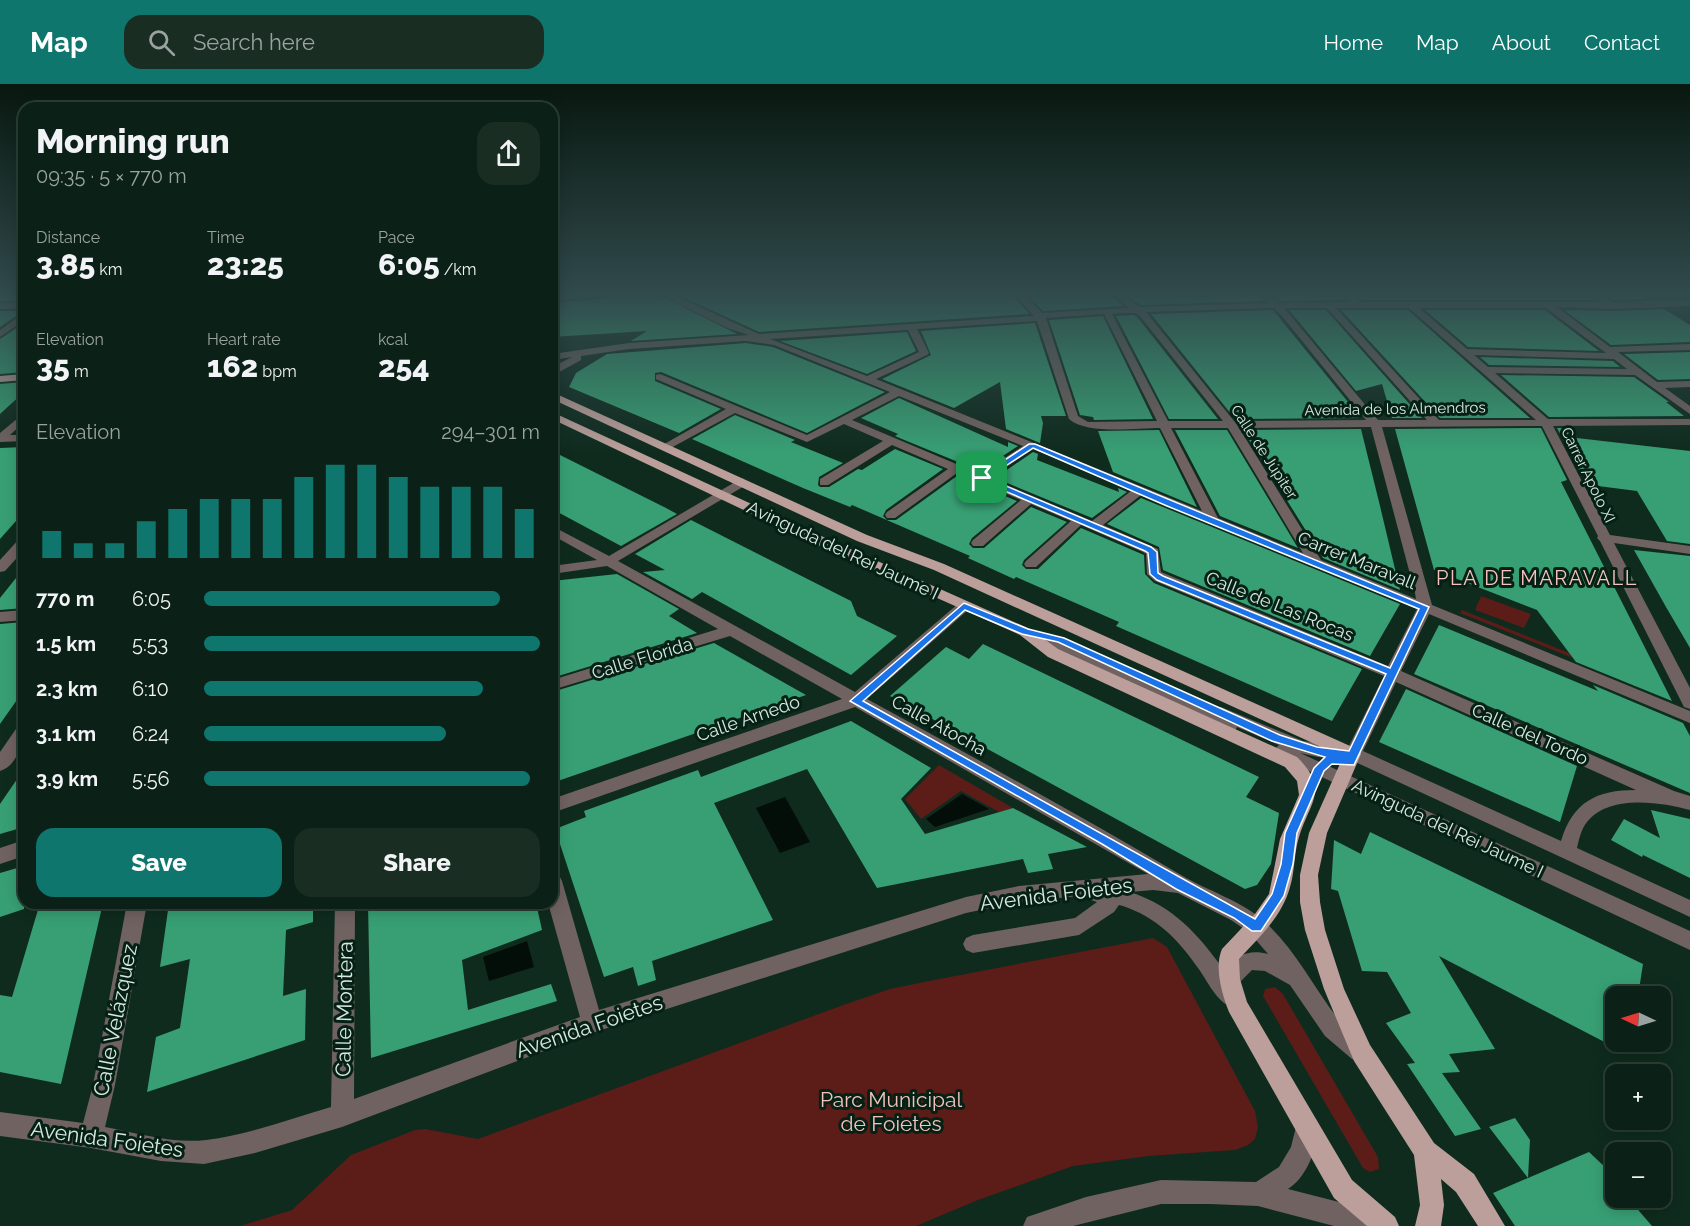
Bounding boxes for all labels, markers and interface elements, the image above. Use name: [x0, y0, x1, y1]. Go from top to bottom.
search box: [124, 15, 544, 69]
text: Map: [30, 26, 88, 59]
icon: search: [145, 26, 178, 59]
text: Search here: [193, 29, 315, 55]
text: Home: [1324, 30, 1383, 55]
text: Map: [1416, 30, 1459, 55]
text: About: [1492, 30, 1551, 55]
text: Contact: [1584, 30, 1660, 55]
text: Morning run: [36, 122, 230, 161]
button: share: [477, 122, 540, 185]
text: 09:35 · 5 × 770 m: [36, 164, 187, 188]
text: Distance: [36, 228, 100, 247]
text: Time: [207, 228, 244, 247]
text: Pace: [378, 228, 415, 247]
text: 3.85: [36, 247, 95, 282]
text: 23:25: [207, 247, 284, 282]
text: 6:05: [378, 247, 440, 282]
text: km: [95, 260, 122, 279]
text: /km: [440, 260, 477, 279]
text: Elevation: [36, 330, 104, 349]
text: Heart rate: [207, 330, 281, 349]
text: kcal: [378, 330, 408, 349]
text: 35: [36, 349, 70, 384]
text: 162: [207, 349, 258, 384]
text: 254: [378, 349, 429, 384]
text: m: [70, 362, 89, 381]
text: bpm: [258, 362, 297, 381]
street label: Avenida de los Almendros: [1304, 398, 1486, 420]
street label: Calle de Júpiter: [1227, 402, 1301, 503]
text: Elevation: [36, 420, 121, 444]
text: 294–301 m: [441, 420, 540, 444]
street label: Carrer Apolo XI: [1557, 424, 1619, 526]
pin: [956, 452, 1007, 503]
icon: arrive: [965, 461, 998, 494]
street label: Avinguda del Rei Jaume I: [744, 496, 942, 604]
street label: Carrer Maravall: [1295, 527, 1419, 593]
district label: PLA DE MARAVALL: [1436, 566, 1638, 590]
street label: Calle de Las Rocas: [1203, 567, 1357, 645]
text: 770 m: [36, 587, 94, 611]
text: 6:05: [132, 587, 171, 611]
text: 1.5 km: [36, 632, 96, 656]
text: 5:53: [132, 632, 168, 656]
street label: Calle Florida: [589, 633, 695, 683]
text: 2.3 km: [36, 677, 98, 701]
text: 6:10: [132, 677, 169, 701]
street label: Calle Arnedo: [694, 690, 803, 746]
street label: Calle Atocha: [888, 690, 990, 760]
street label: Calle del Tordo: [1469, 699, 1592, 769]
text: 3.1 km: [36, 722, 96, 746]
text: 6:24: [132, 722, 169, 746]
text: 3.9 km: [36, 767, 98, 791]
text: 5:56: [132, 767, 170, 791]
street label: Avinguda del Rei Jaume I: [1349, 774, 1547, 882]
button: Save: [36, 828, 282, 897]
button: Share: [294, 828, 540, 897]
street label: Avenida Foietes: [978, 872, 1134, 916]
street label: Calle Montera: [330, 941, 358, 1077]
street label: Calle Velázquez: [88, 942, 142, 1098]
north arrow: [1605, 986, 1671, 1052]
map controls: [1605, 986, 1671, 1208]
street label: Avenida Foietes: [512, 989, 666, 1063]
button: +: [1605, 1064, 1671, 1130]
park label: Parc Municipal de Foietes: [820, 1087, 962, 1136]
street label: Avenida Foietes: [29, 1116, 185, 1162]
button: −: [1605, 1142, 1671, 1208]

